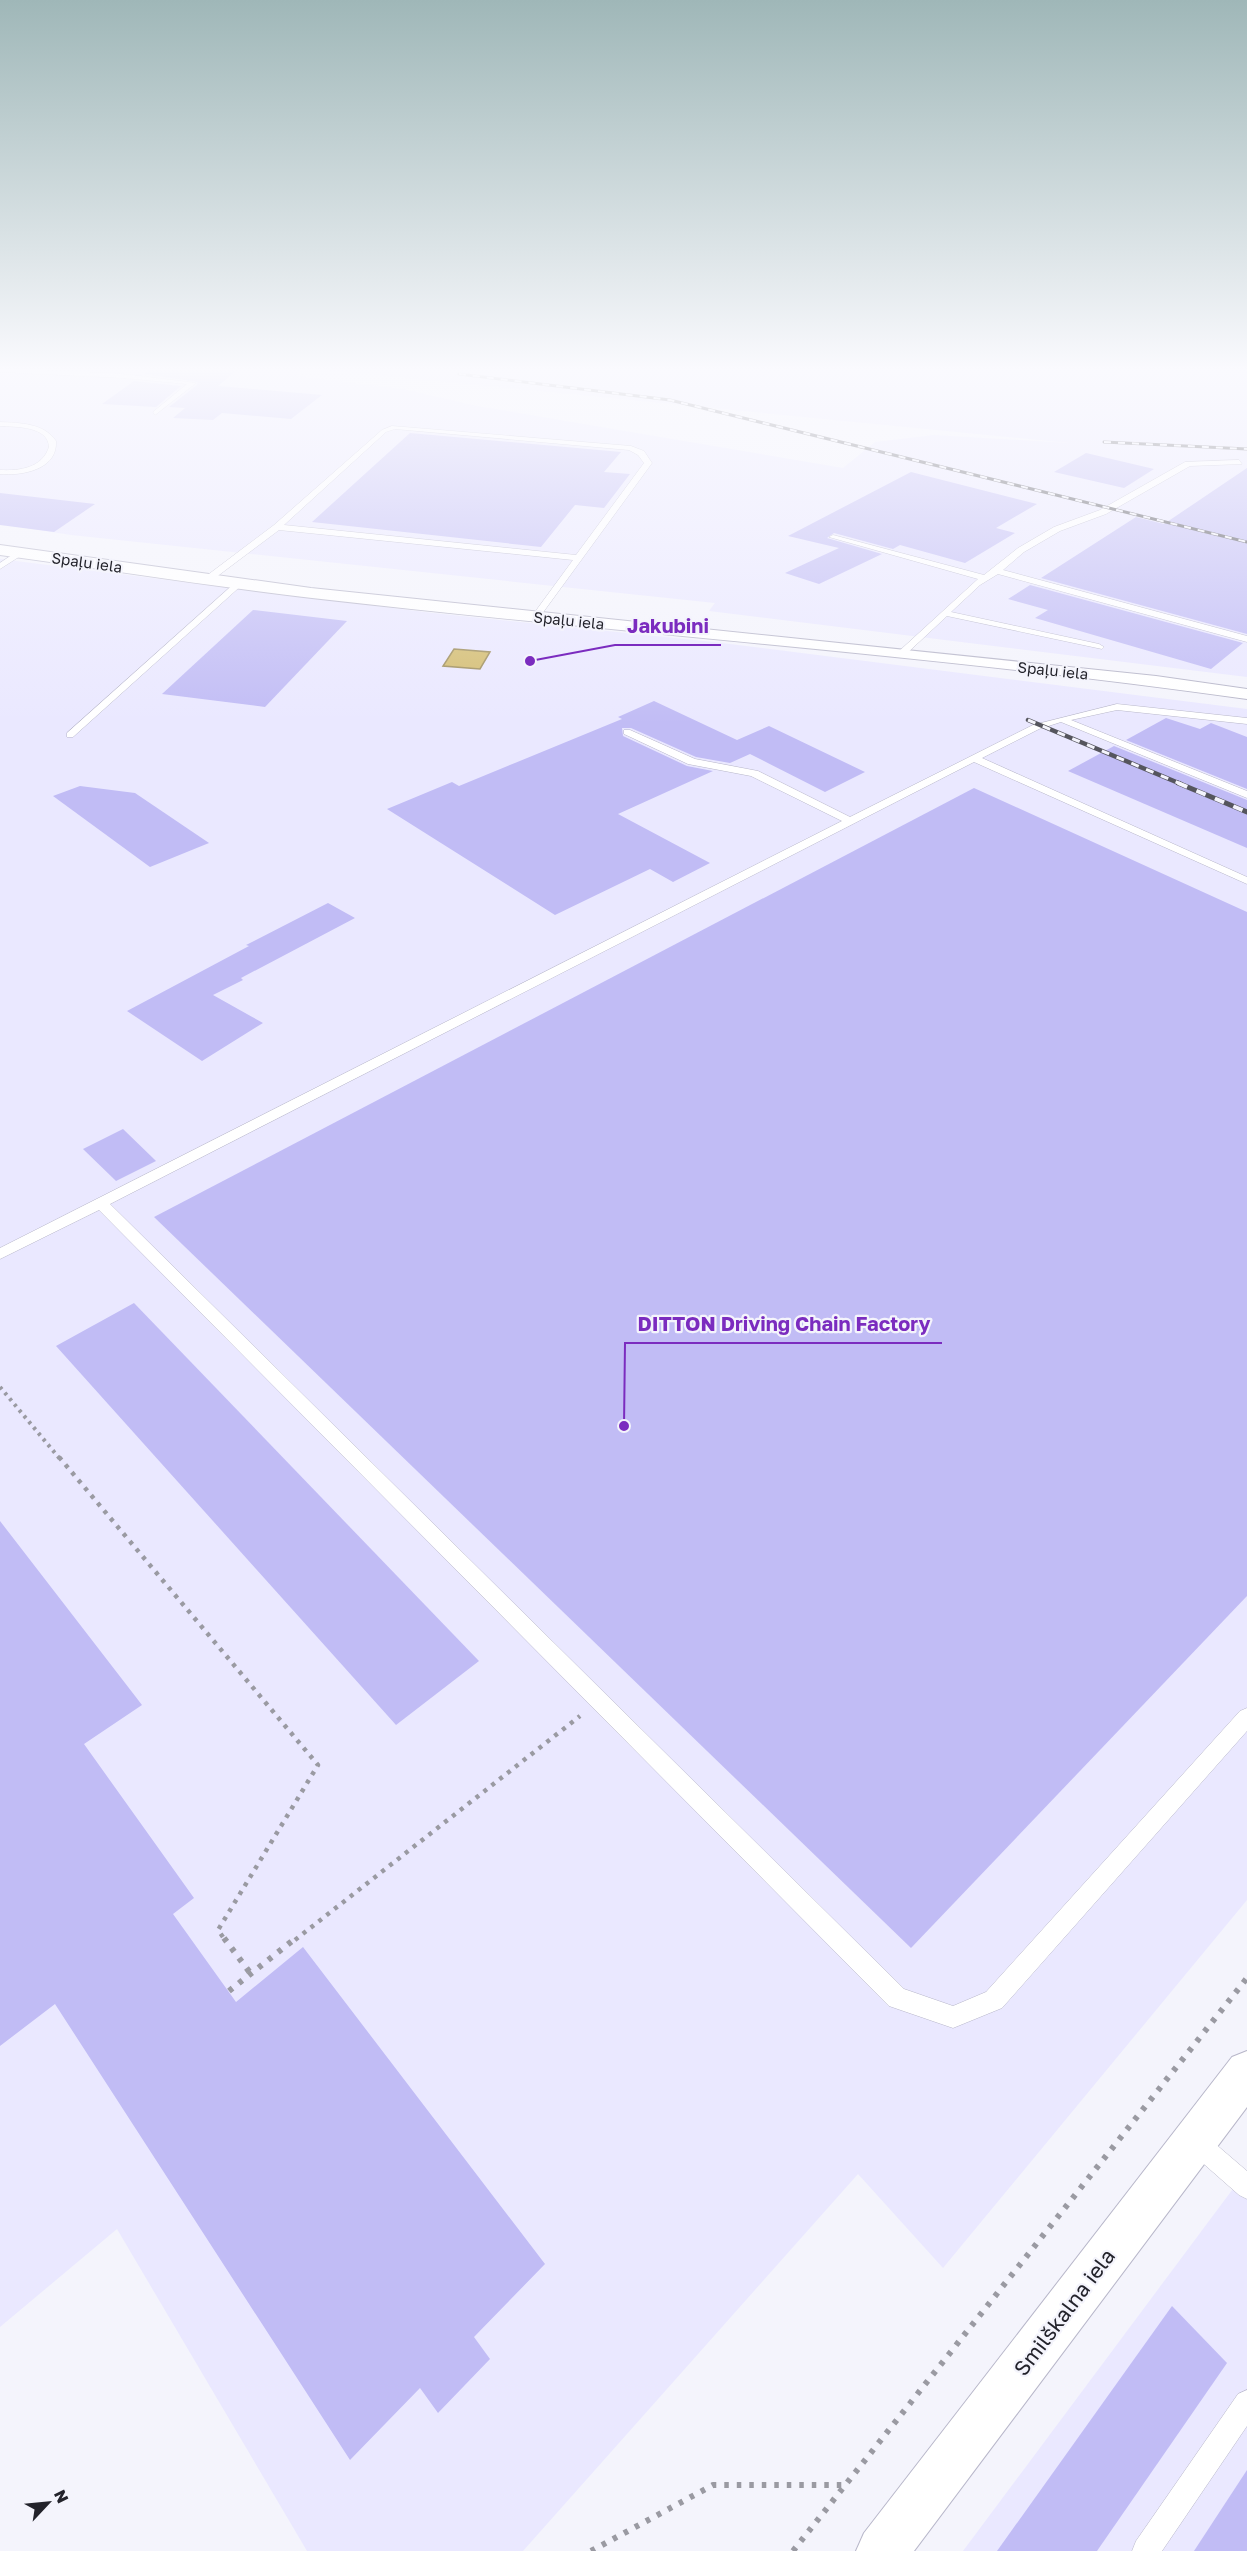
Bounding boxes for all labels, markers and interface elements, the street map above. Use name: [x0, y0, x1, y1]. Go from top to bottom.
street label: Spaļu iela: [51, 548, 123, 576]
street label: Spaļu iela: [533, 607, 605, 633]
callout: Jakubini: [615, 607, 721, 645]
text: Jakubini: [627, 613, 709, 637]
street label: Spaļu iela: [1017, 657, 1089, 683]
callout: DITTON Driving Chain Factory: [625, 1305, 942, 1343]
text: DITTON Driving Chain Factory: [638, 1311, 930, 1335]
street label: Smilškalna iela: [1008, 2243, 1120, 2381]
north arrow: [18, 2473, 78, 2533]
text: N: [50, 2487, 73, 2506]

